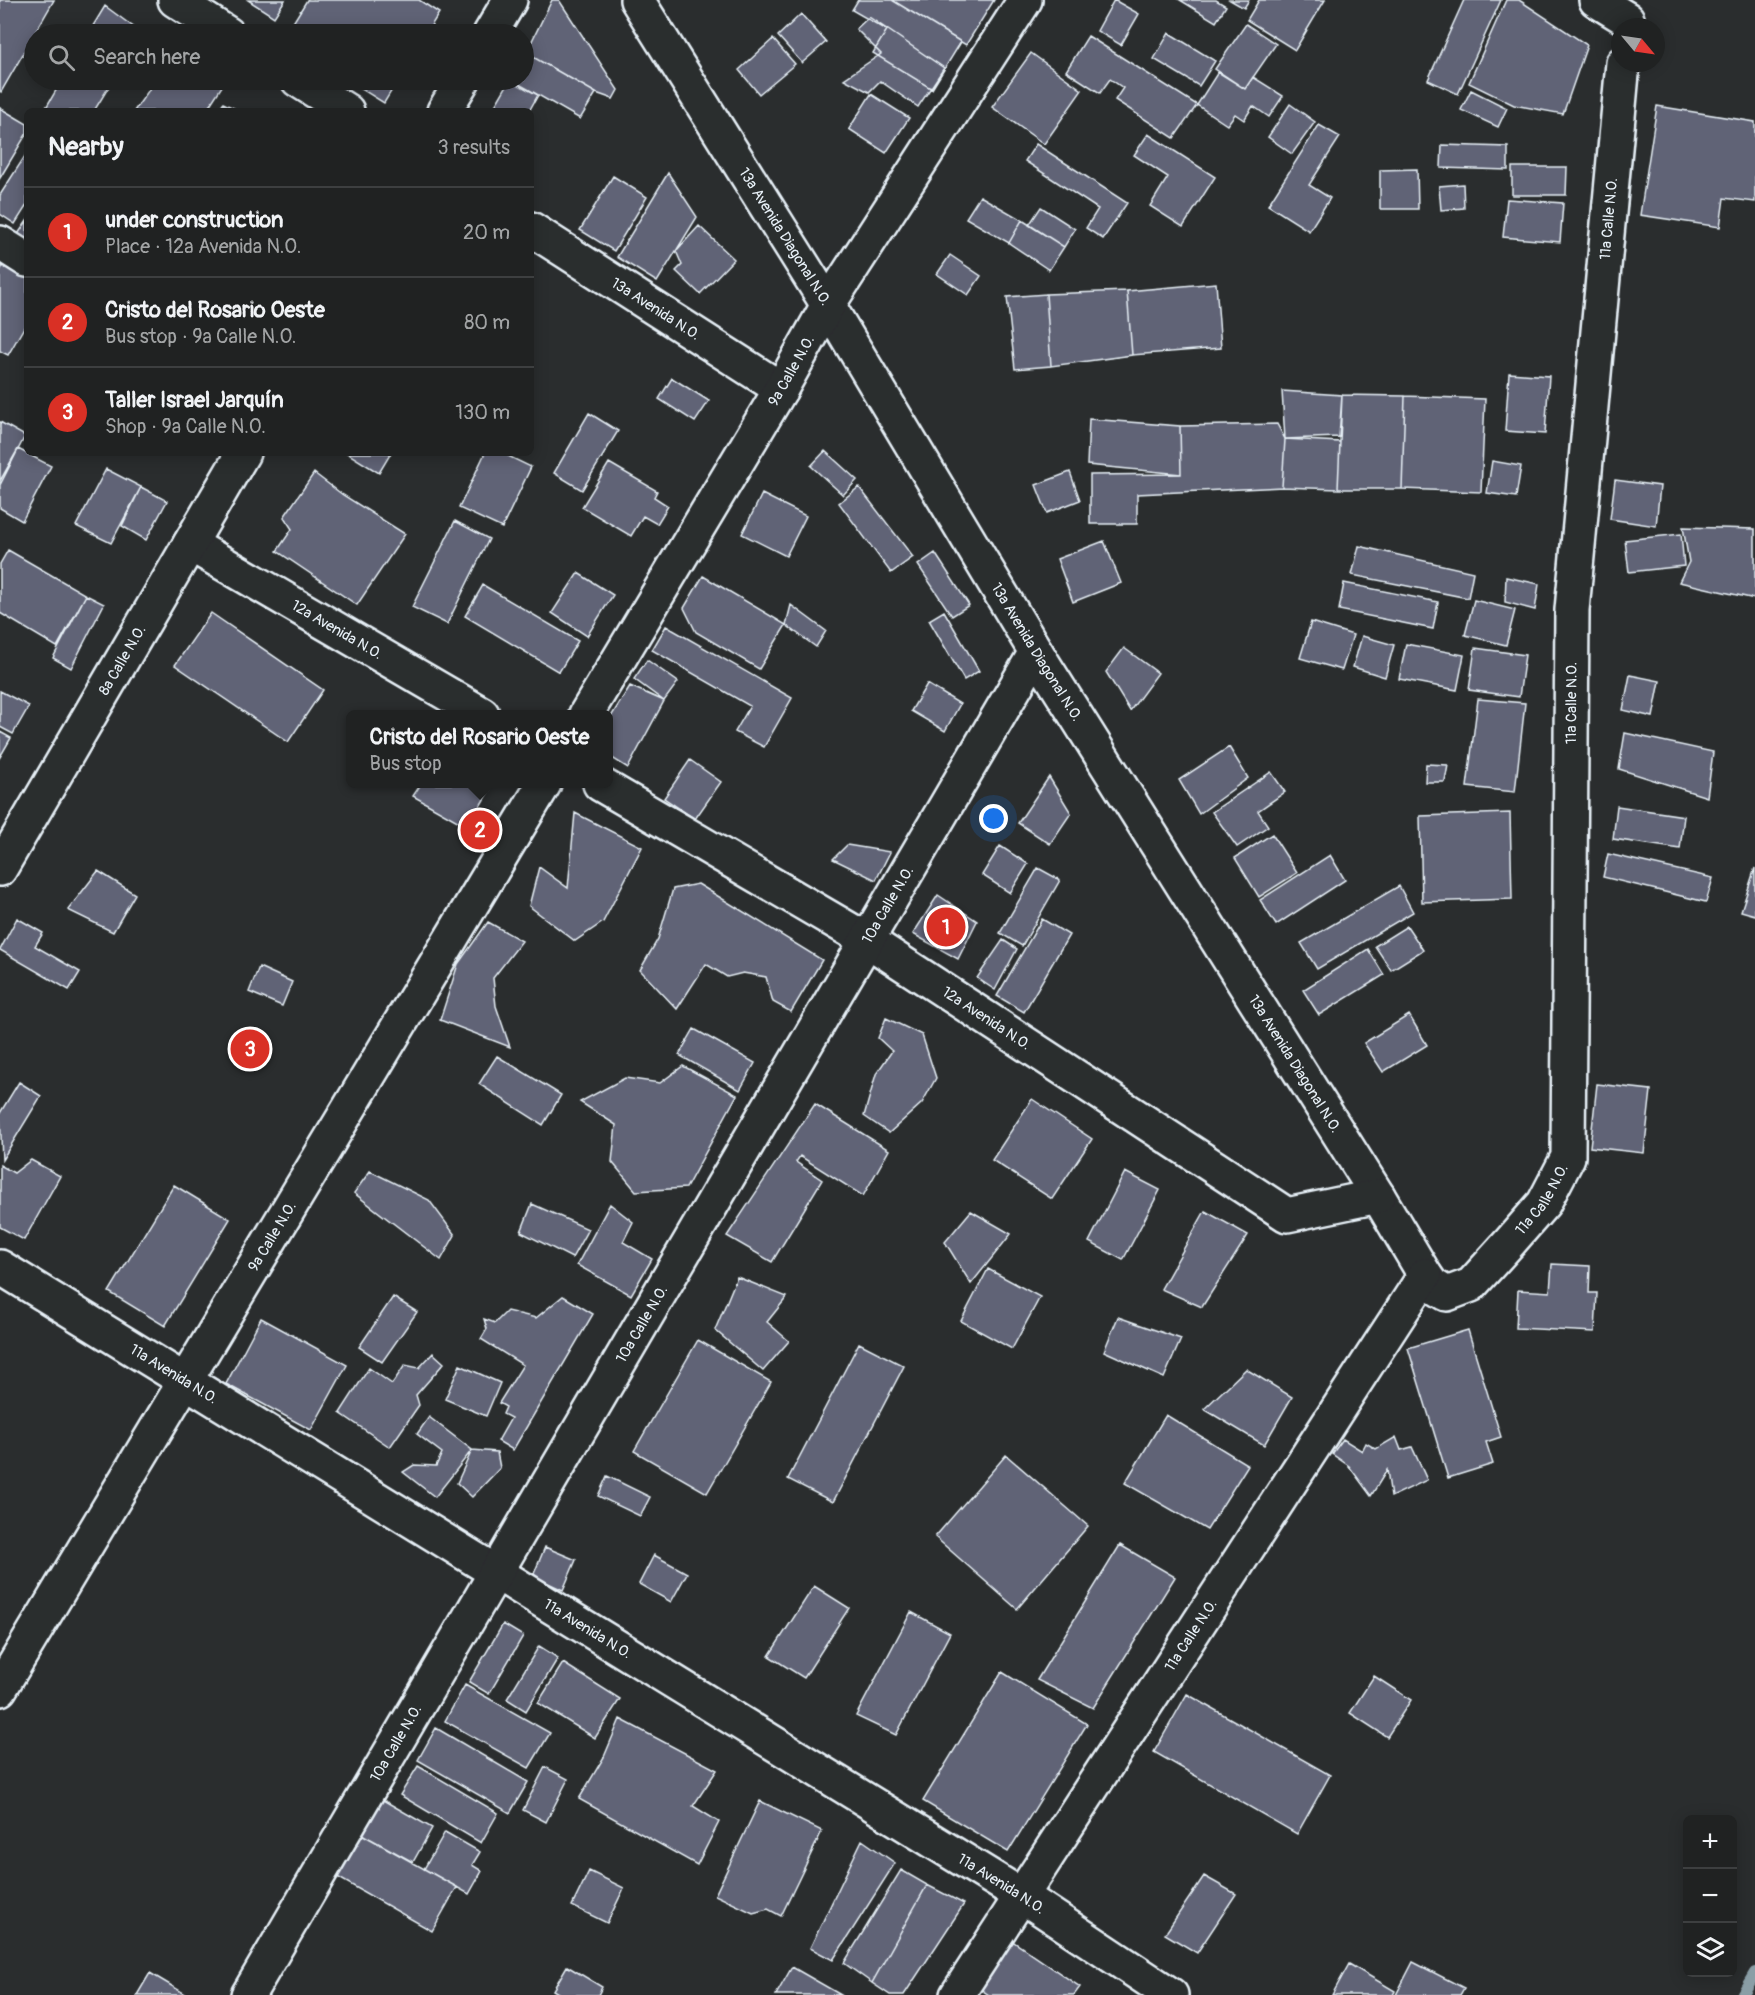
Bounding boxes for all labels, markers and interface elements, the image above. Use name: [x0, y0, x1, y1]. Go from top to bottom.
north arrow: [1611, 18, 1665, 72]
search box: [24, 24, 534, 90]
icon: search: [45, 41, 78, 74]
text: Search here: [93, 43, 200, 71]
text: Nearby: [48, 131, 124, 163]
text: 3 results: [438, 135, 510, 160]
street label: 13a Avenida Diagonal N.O.: [735, 164, 835, 309]
street label: 11a Calle N.O.: [1595, 177, 1622, 261]
text: under construction: [105, 206, 283, 234]
text: 1: [64, 220, 71, 245]
text: 20 m: [463, 220, 510, 245]
text: Place · 12a Avenida N.O.: [105, 234, 301, 259]
street label: 13a Avenida N.O.: [607, 273, 704, 344]
text: Cristo del Rosario Oeste: [105, 296, 325, 324]
text: 2: [62, 310, 73, 335]
text: 80 m: [464, 310, 510, 335]
text: Bus stop · 9a Calle N.O.: [105, 324, 296, 349]
street label: 9a Calle N.O.: [764, 332, 819, 409]
text: Taller Israel Jarquín: [105, 386, 284, 414]
text: 3: [62, 400, 73, 425]
text: 130 m: [455, 400, 510, 425]
text: Shop · 9a Calle N.O.: [105, 414, 266, 439]
street label: 13a Avenida Diagonal N.O.: [987, 579, 1087, 725]
street label: 12a Avenida N.O.: [288, 596, 386, 663]
street label: 8a Calle N.O.: [94, 622, 150, 699]
street label: 11a Calle N.O.: [1562, 662, 1581, 744]
popup: [346, 710, 613, 788]
text: Cristo del Rosario Oeste: [370, 723, 589, 751]
text: Bus stop: [370, 751, 442, 776]
your location: [979, 804, 1008, 833]
pin: 2: [460, 808, 500, 852]
street label: 10a Calle N.O.: [858, 863, 918, 947]
pin: 1: [926, 904, 966, 950]
street label: 12a Avenida N.O.: [938, 982, 1034, 1054]
street label: 13a Avenida Diagonal N.O.: [1245, 991, 1345, 1136]
pin: 3: [230, 1026, 270, 1072]
street label: 11a Calle N.O.: [1511, 1160, 1572, 1239]
street label: 9a Calle N.O.: [244, 1198, 300, 1275]
street label: 10a Calle N.O.: [612, 1282, 672, 1366]
street label: 11a Avenida N.O.: [126, 1340, 221, 1408]
street label: 11a Avenida N.O.: [540, 1594, 635, 1663]
street label: 11a Calle N.O.: [1160, 1596, 1221, 1675]
street label: 10a Calle N.O.: [366, 1701, 426, 1785]
map controls: [1683, 1815, 1737, 1977]
button: +: [1683, 1815, 1737, 1869]
street label: 11a Avenida N.O.: [954, 1849, 1049, 1918]
button: −: [1683, 1869, 1737, 1923]
button: layers: [1683, 1923, 1737, 1977]

